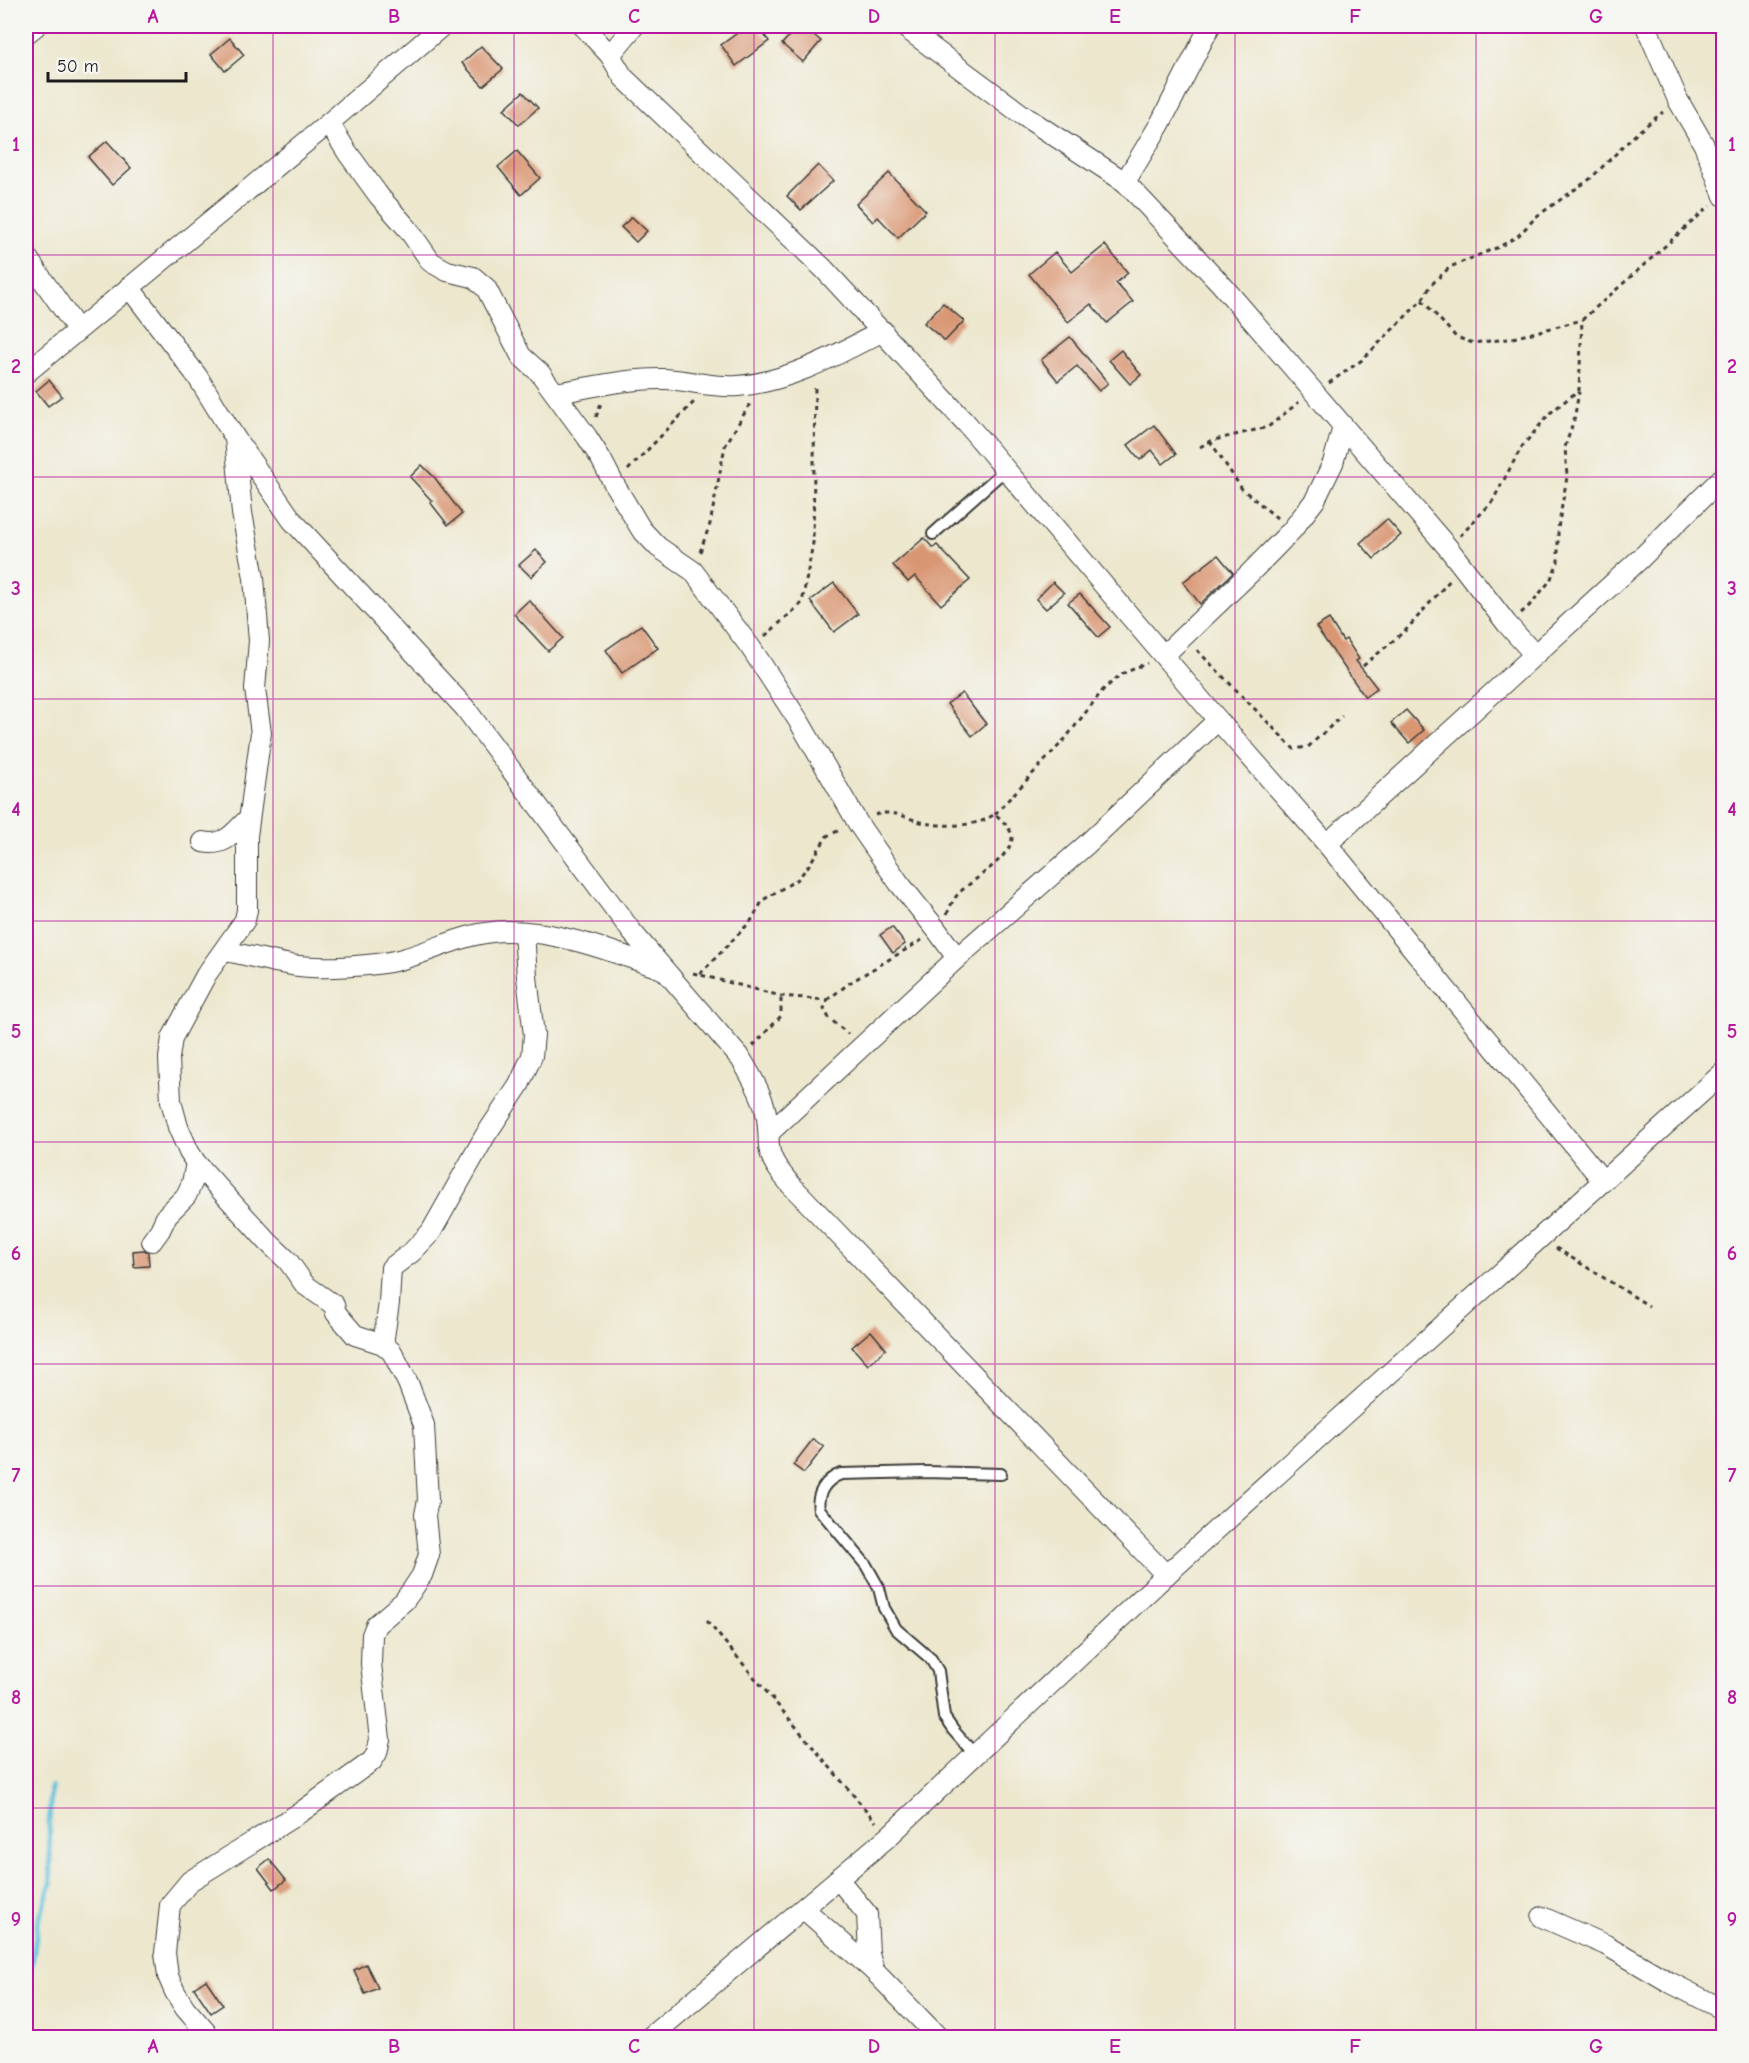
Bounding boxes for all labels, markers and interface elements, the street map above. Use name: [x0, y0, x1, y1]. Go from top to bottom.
text: A: [147, 5, 159, 28]
text: B: [388, 5, 400, 28]
text: C: [628, 5, 640, 28]
text: D: [868, 5, 880, 28]
text: E: [1109, 5, 1121, 28]
text: F: [1349, 5, 1361, 28]
text: G: [1589, 5, 1603, 28]
scale bar: [48, 45, 186, 83]
text: 50 m: [57, 56, 99, 77]
text: 1: [12, 133, 20, 156]
text: 1: [1728, 133, 1736, 156]
text: 2: [11, 355, 21, 378]
text: 2: [1727, 355, 1737, 378]
text: 3: [11, 577, 21, 600]
text: 3: [1727, 577, 1737, 600]
text: 4: [11, 798, 21, 821]
text: 4: [1727, 798, 1737, 821]
text: 5: [11, 1020, 21, 1043]
text: 5: [1727, 1020, 1737, 1043]
text: 6: [11, 1242, 21, 1265]
text: 6: [1727, 1242, 1737, 1265]
text: 7: [12, 1464, 21, 1487]
text: 7: [1728, 1464, 1737, 1487]
text: 8: [11, 1686, 21, 1709]
text: 8: [1727, 1686, 1737, 1709]
text: 9: [11, 1908, 21, 1931]
text: 9: [1727, 1908, 1737, 1931]
text: A: [147, 2035, 159, 2058]
text: B: [388, 2035, 400, 2058]
text: C: [628, 2035, 640, 2058]
text: D: [868, 2035, 880, 2058]
text: E: [1109, 2035, 1121, 2058]
text: F: [1349, 2035, 1361, 2058]
text: G: [1589, 2035, 1603, 2058]

